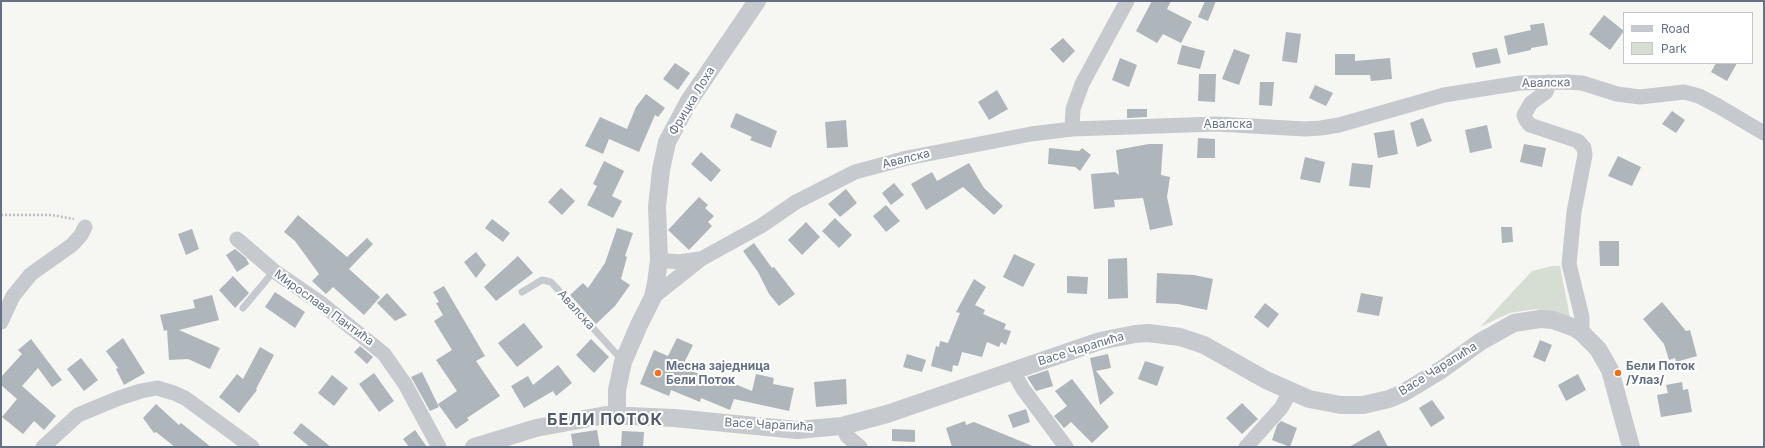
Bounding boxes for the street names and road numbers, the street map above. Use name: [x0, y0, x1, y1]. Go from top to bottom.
street label: Фрицка Лоха: [666, 64, 718, 138]
street label: Авалска: [1521, 75, 1571, 91]
street label: Авалска: [1204, 117, 1252, 131]
street label: Авалска: [881, 146, 931, 172]
street label: Мирослава Пантића: [271, 267, 377, 349]
street label: Авалска: [554, 287, 598, 333]
street label: Васе Чарапића: [1036, 329, 1126, 369]
street label: Васе Чарапића: [1396, 339, 1480, 399]
street label: Васе Чарапића: [724, 415, 814, 435]

